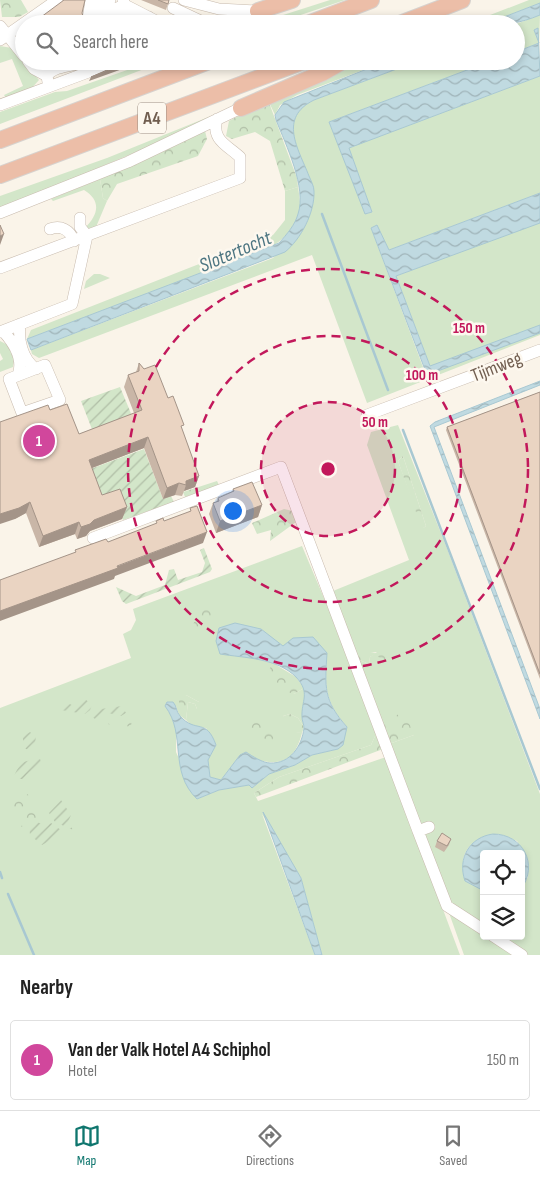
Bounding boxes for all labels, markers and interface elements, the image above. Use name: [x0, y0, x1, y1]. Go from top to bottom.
search box: [15, 15, 525, 70]
icon: search: [33, 29, 61, 57]
text: Search here: [73, 31, 149, 54]
road number: A4: [138, 102, 166, 134]
water label: Slotertocht: [196, 226, 276, 278]
text: 150 m: [453, 319, 485, 338]
street label: Tijmweg: [468, 347, 526, 388]
text: 100 m: [406, 366, 438, 385]
text: 50 m: [362, 413, 388, 432]
pin: 1: [23, 422, 55, 460]
centre of rings: [319, 460, 337, 478]
your location: [220, 498, 246, 524]
map controls: [480, 850, 525, 940]
button: locate: [480, 850, 525, 895]
button: layers: [480, 895, 525, 940]
text: Nearby: [20, 975, 73, 1000]
text: Van der Valk Hotel A4 Schiphol: [68, 1039, 271, 1062]
text: 1: [34, 1051, 40, 1070]
text: 150 m: [487, 1051, 519, 1070]
text: Hotel: [68, 1062, 97, 1081]
tab: Map: [73, 1122, 101, 1169]
tab: Directions: [246, 1122, 294, 1169]
tab: Saved: [439, 1122, 467, 1169]

